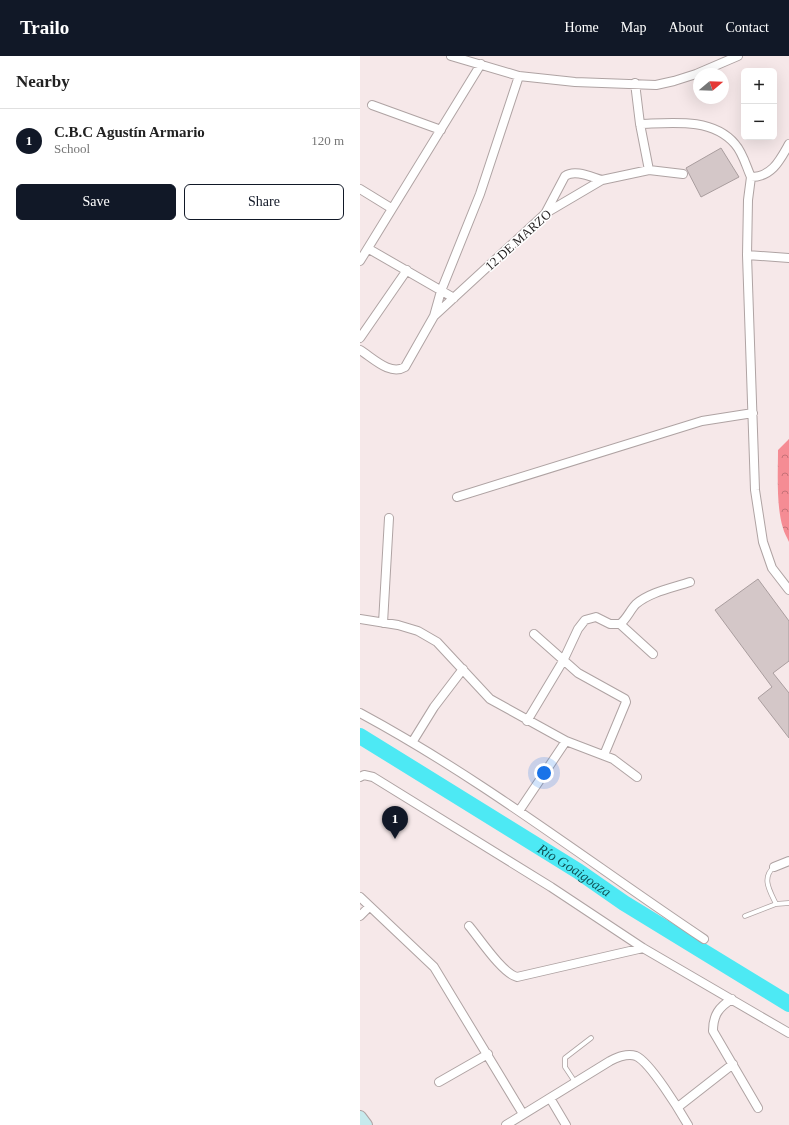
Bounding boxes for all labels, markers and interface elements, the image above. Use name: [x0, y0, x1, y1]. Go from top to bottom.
text: Trailo: [20, 17, 69, 38]
text: Home: [565, 20, 599, 35]
text: Map: [621, 20, 646, 35]
text: About: [668, 20, 703, 35]
text: Contact: [725, 20, 769, 35]
north arrow: [693, 68, 729, 104]
map controls: [741, 68, 777, 140]
button: +: [741, 68, 777, 104]
text: Nearby: [16, 72, 70, 91]
button: −: [741, 104, 777, 140]
text: C.B.C Agustín Armario: [54, 124, 205, 140]
text: 1: [26, 133, 32, 148]
text: 120 m: [311, 133, 344, 148]
text: School: [54, 141, 90, 156]
button: Save: [16, 184, 176, 220]
button: Share: [184, 184, 344, 220]
street label: 12 DE MARZO: [482, 206, 554, 274]
your location: [534, 763, 554, 783]
pin: 1: [382, 806, 408, 839]
water label: Río Goaigoaza: [534, 840, 614, 899]

